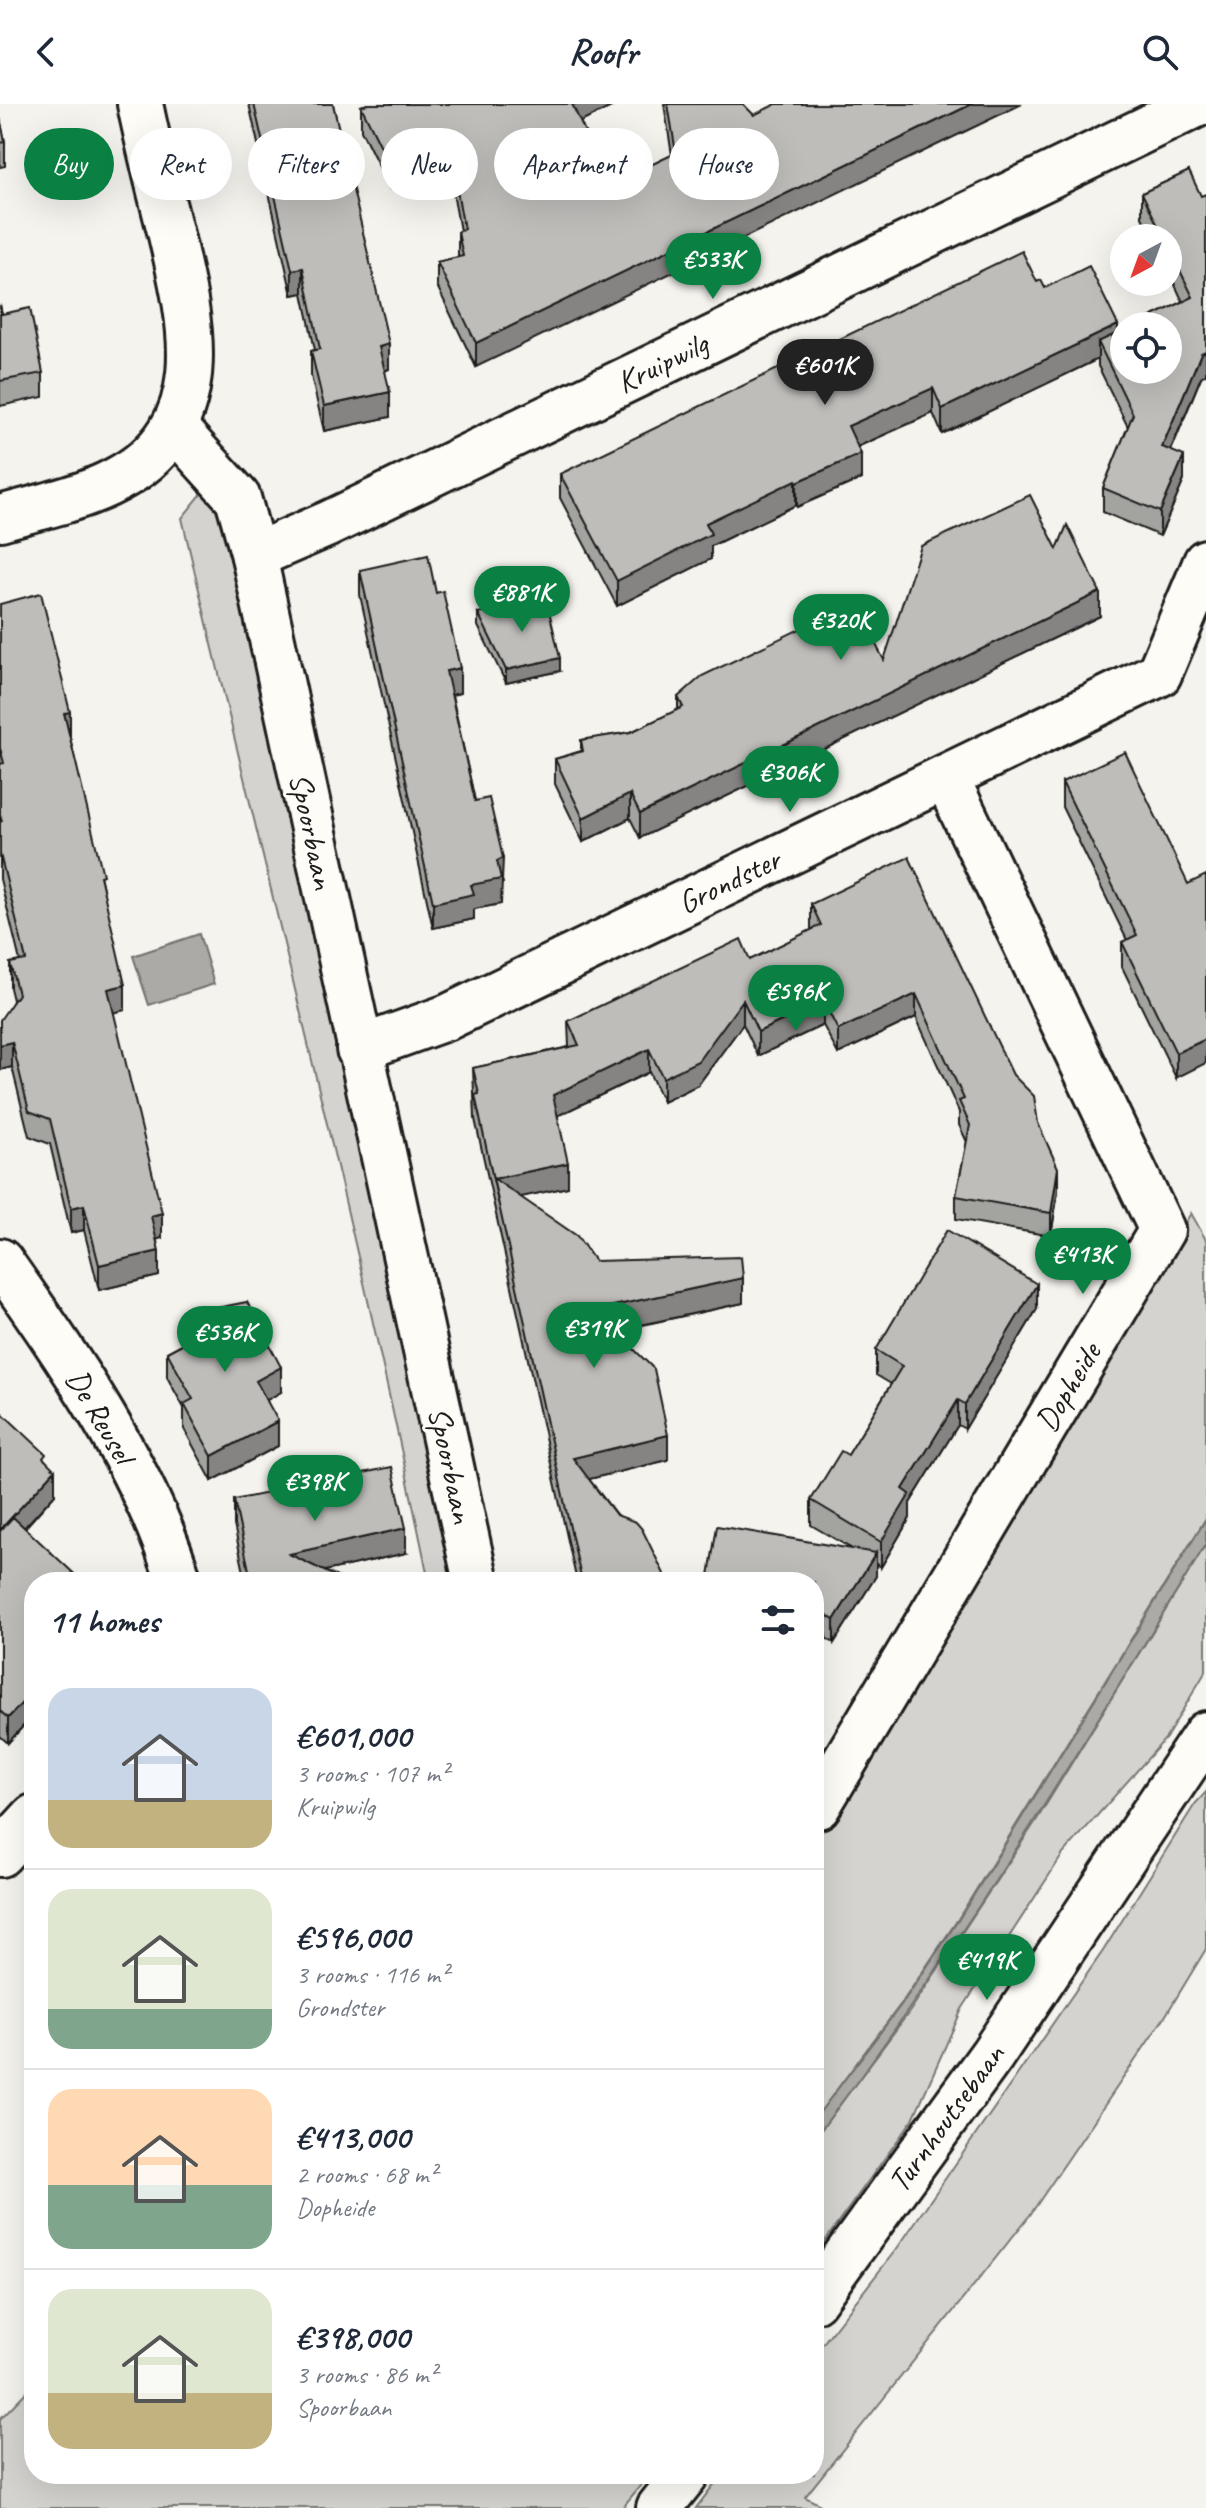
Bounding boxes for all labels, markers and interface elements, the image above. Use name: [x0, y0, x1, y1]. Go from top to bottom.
text: Roofr: [568, 29, 638, 75]
icon: back: [24, 30, 68, 74]
icon: search: [1138, 30, 1182, 74]
chip: Buy: [24, 128, 114, 200]
chip: Rent: [130, 128, 232, 200]
chip: Filters: [248, 128, 365, 200]
chip: New: [381, 128, 478, 200]
chip: Apartment: [494, 128, 653, 200]
chip: House: [669, 128, 779, 200]
north arrow: [1110, 224, 1182, 296]
map controls: [1110, 224, 1182, 384]
pin: €533K: [657, 233, 769, 301]
text: €533K: [683, 242, 743, 275]
button: locate: [1110, 312, 1182, 384]
street label: Kruipwilg: [610, 322, 717, 403]
pin: €601K: [769, 339, 881, 407]
text: €601K: [795, 348, 855, 381]
pin: €881K: [466, 566, 578, 634]
text: €881K: [492, 575, 552, 608]
pin: €320K: [785, 594, 897, 662]
text: €320K: [811, 603, 871, 636]
pin: €306K: [734, 746, 846, 814]
text: €306K: [760, 755, 820, 788]
street label: Spoorbaan: [280, 769, 345, 894]
street label: Grondster: [671, 838, 789, 923]
pin: €596K: [740, 965, 852, 1033]
text: €596K: [766, 974, 826, 1007]
pin: €413K: [1027, 1228, 1139, 1296]
text: €413K: [1053, 1237, 1113, 1270]
pin: €319K: [538, 1302, 650, 1370]
pin: €536K: [169, 1306, 281, 1374]
text: €319K: [564, 1311, 624, 1344]
text: €536K: [195, 1315, 255, 1348]
street label: Dopheide: [1026, 1333, 1112, 1439]
street label: De Reusel: [57, 1362, 146, 1475]
street label: Spoorbaan: [419, 1403, 484, 1528]
pin: €398K: [259, 1455, 371, 1523]
text: €398K: [285, 1464, 345, 1497]
icon: filters: [756, 1598, 800, 1642]
text: 11 homes: [48, 1599, 159, 1642]
text: €601,000: [296, 1714, 411, 1757]
icon: home: [112, 1720, 208, 1816]
text: 3 rooms · 107 m²: [296, 1757, 448, 1790]
text: Kruipwilg: [296, 1790, 375, 1823]
text: €596,000: [296, 1915, 410, 1958]
icon: home: [112, 1921, 208, 2017]
pin: €419K: [931, 1934, 1043, 2002]
text: €419K: [957, 1943, 1017, 1976]
text: 3 rooms · 116 m²: [296, 1958, 448, 1991]
text: Grondster: [296, 1991, 384, 2024]
street label: Turnhoutsebaan: [878, 2035, 1014, 2200]
text: €413,000: [296, 2115, 410, 2158]
icon: home: [112, 2121, 208, 2217]
text: 2 rooms · 68 m²: [296, 2158, 437, 2191]
text: Dopheide: [296, 2191, 374, 2224]
text: €398,000: [296, 2315, 409, 2358]
icon: home: [112, 2321, 208, 2417]
text: 3 rooms · 86 m²: [296, 2358, 437, 2391]
text: Spoorbaan: [296, 2391, 391, 2424]

